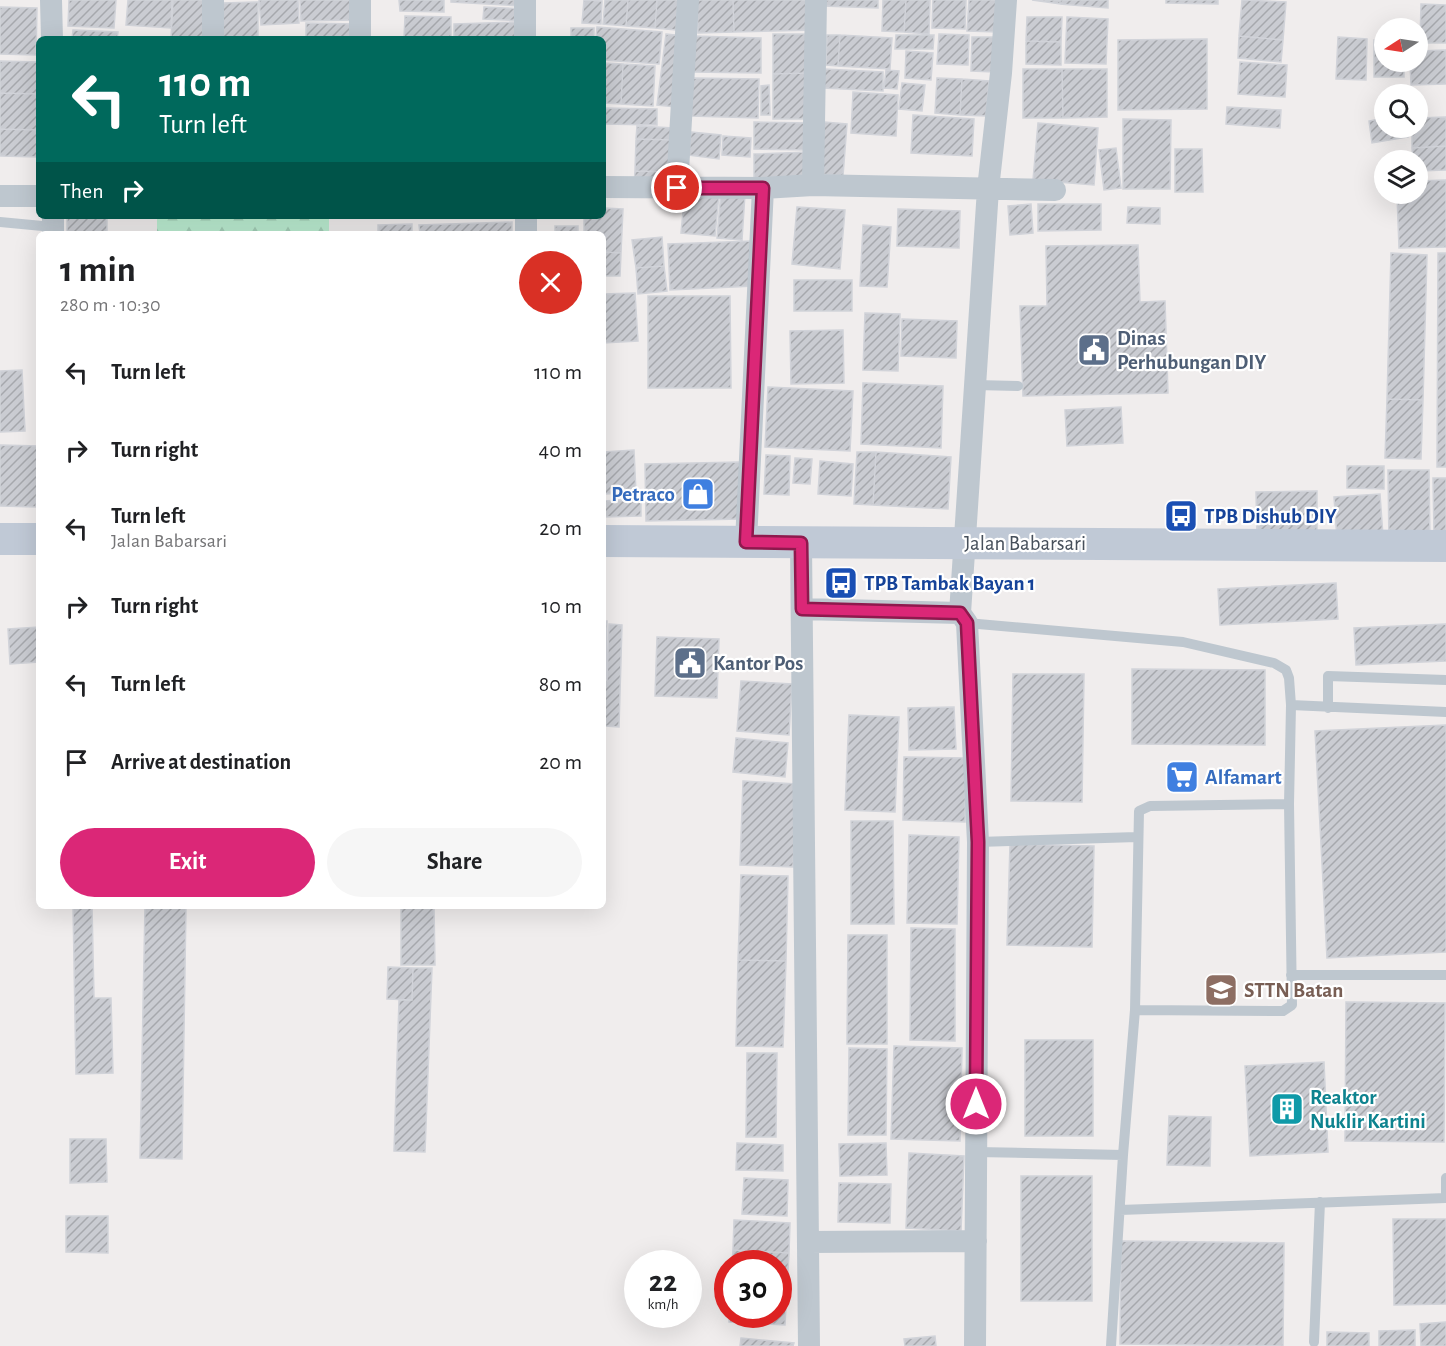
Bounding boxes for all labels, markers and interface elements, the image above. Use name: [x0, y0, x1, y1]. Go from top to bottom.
north arrow: [1374, 18, 1428, 72]
map controls: [1374, 18, 1428, 204]
icon: left: [60, 60, 138, 138]
text: 110 m: [159, 62, 251, 104]
button: search: [1374, 84, 1428, 138]
text: Turn left: [159, 111, 247, 138]
button: layers: [1374, 150, 1428, 204]
pin: [651, 162, 702, 213]
icon: arrive: [660, 171, 693, 204]
icon: right: [116, 174, 149, 207]
text: Then: [60, 180, 104, 202]
button: close: [519, 251, 582, 314]
text: 1 min: [60, 252, 136, 288]
text: 280 m · 10:30: [60, 295, 160, 315]
place label: Dinas Perhubungan DIY: [1117, 328, 1266, 373]
public building icon: Dinas Perhubungan DIY: [1076, 332, 1112, 368]
icon: left: [60, 356, 93, 389]
text: Turn left: [111, 361, 185, 383]
text: 110 m: [534, 361, 582, 383]
icon: right: [60, 434, 93, 467]
text: Turn right: [111, 439, 198, 461]
text: 40 m: [539, 439, 582, 461]
shop icon: Petraco: [680, 476, 716, 512]
place label: Petraco: [611, 484, 675, 505]
bus stop icon: TPB Dishub DIY: [1163, 498, 1199, 534]
text: Turn left: [111, 505, 185, 527]
place label: TPB Dishub DIY: [1204, 506, 1337, 527]
icon: left: [60, 512, 93, 545]
text: 20 m: [539, 517, 582, 539]
text: Jalan Babarsari: [111, 531, 227, 551]
street label: Jalan Babarsari: [964, 533, 1086, 554]
bus stop icon: TPB Tambak Bayan 1: [823, 565, 859, 601]
place label: TPB Tambak Bayan 1: [864, 573, 1035, 594]
icon: right: [60, 590, 93, 623]
text: Turn right: [111, 595, 198, 617]
text: 10 m: [542, 595, 582, 617]
public building icon: Kantor Pos: [672, 645, 708, 681]
place label: Kantor Pos: [713, 653, 803, 674]
icon: left: [60, 668, 93, 701]
text: Turn left: [111, 673, 185, 695]
text: 80 m: [539, 673, 582, 695]
icon: arrive: [60, 746, 93, 779]
text: Arrive at destination: [111, 751, 291, 773]
text: 20 m: [539, 751, 582, 773]
supermarket icon: Alfamart: [1164, 759, 1200, 795]
place label: Alfamart: [1205, 767, 1281, 788]
button: Exit: [60, 828, 315, 897]
button: Share: [327, 828, 582, 897]
school or university icon: STTN Batan: [1203, 972, 1239, 1008]
place label: STTN Batan: [1244, 980, 1343, 1001]
position arrow: [944, 1072, 1008, 1136]
place label: Reaktor Nuklir Kartini: [1310, 1087, 1426, 1132]
building icon: Reaktor Nuklir Kartini: [1269, 1091, 1305, 1127]
speed limit sign: 30: [714, 1250, 792, 1328]
text: 22: [649, 1267, 677, 1297]
text: km/h: [648, 1297, 678, 1312]

